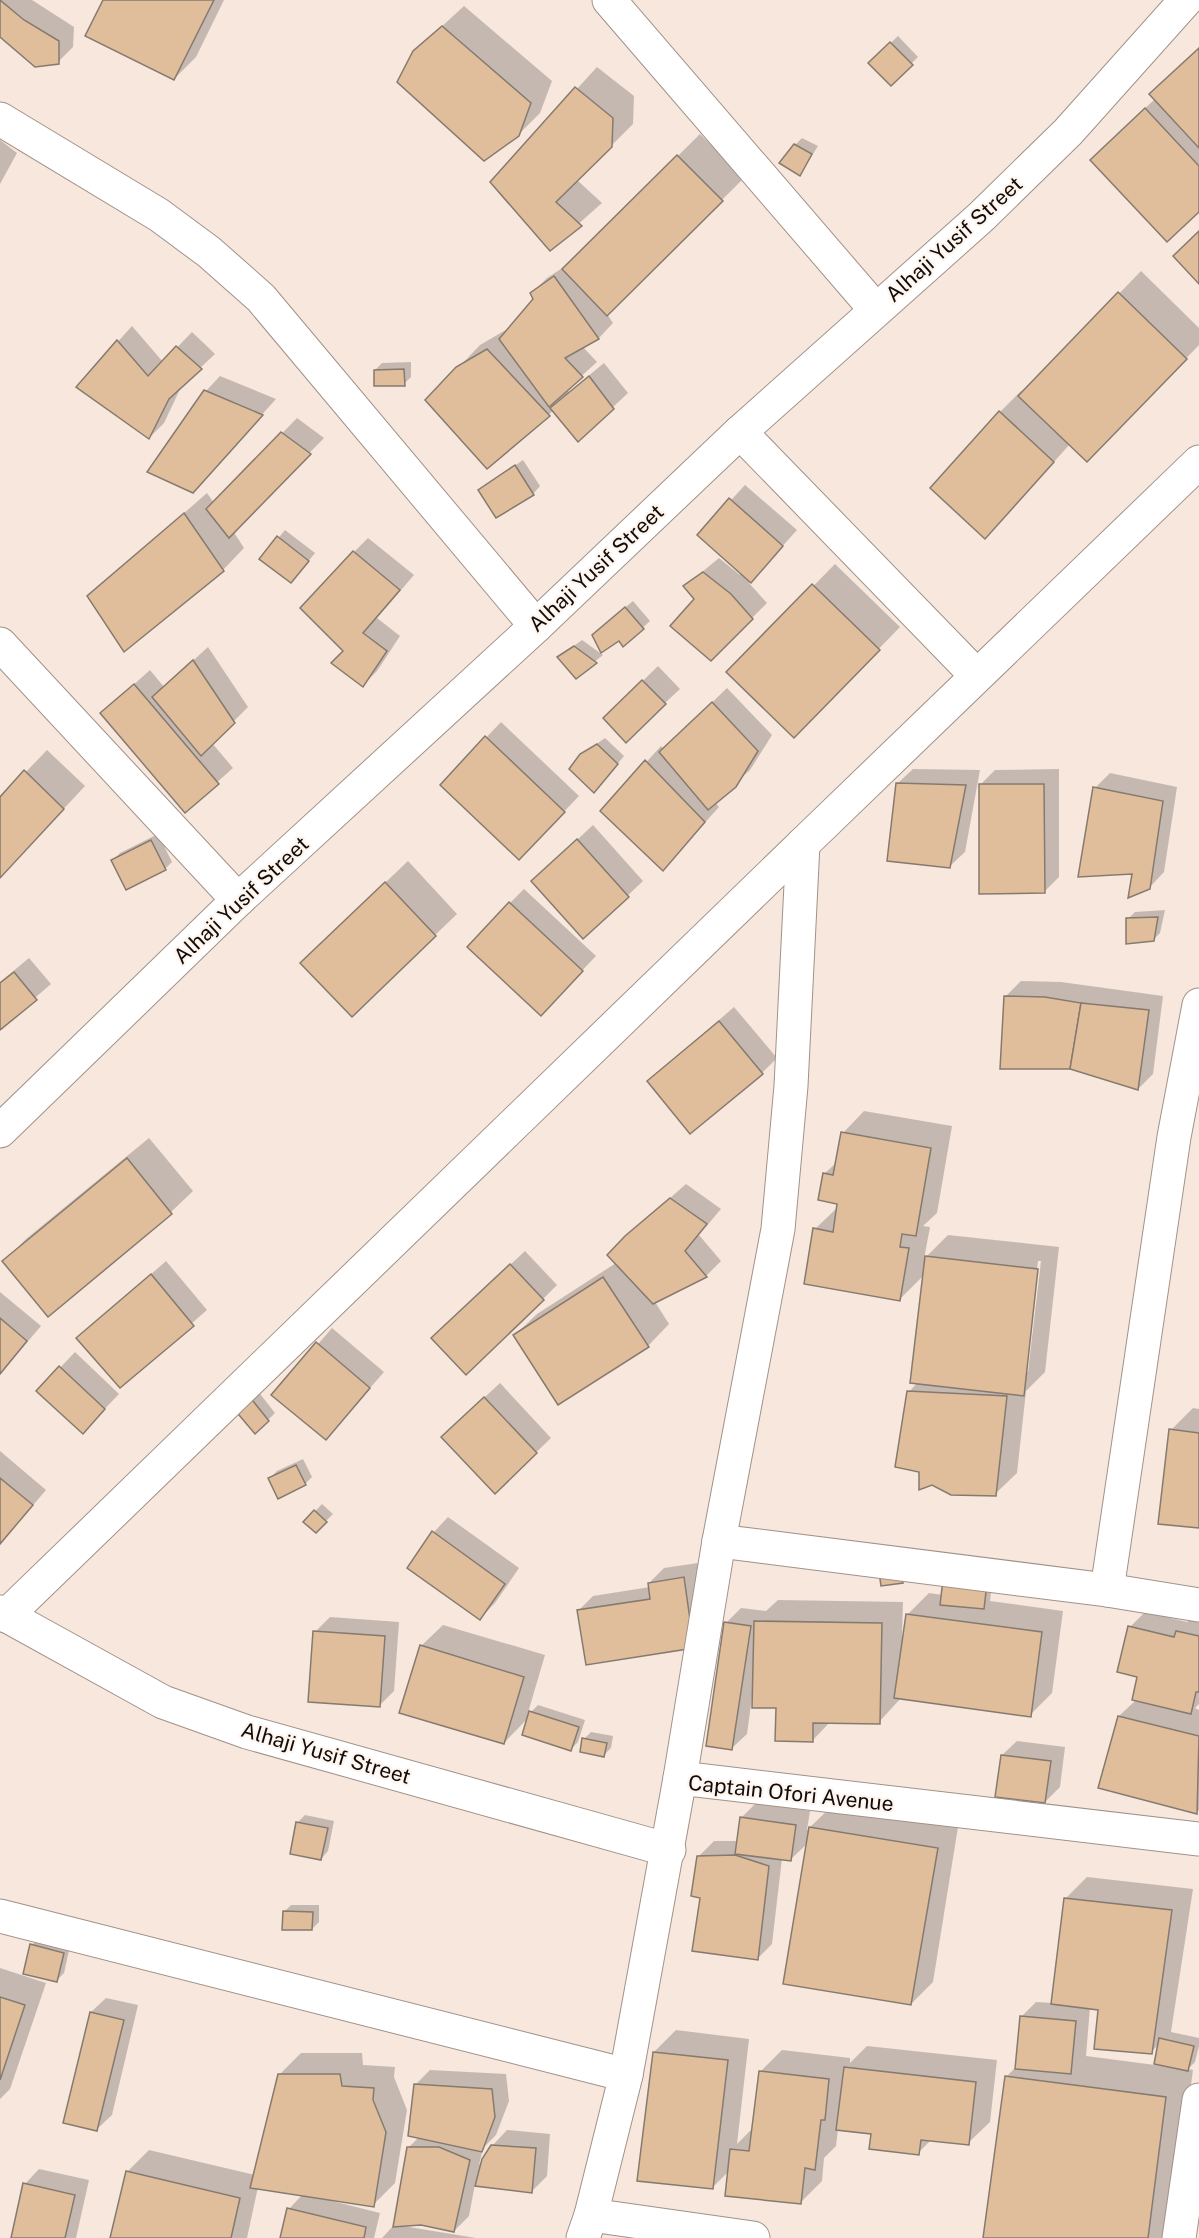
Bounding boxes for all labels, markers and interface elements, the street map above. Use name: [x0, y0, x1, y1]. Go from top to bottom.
street label: Alhaji Yusif Street: [880, 171, 1028, 307]
street label: Alhaji Yusif Street: [523, 499, 669, 637]
street label: Alhaji Yusif Street: [168, 831, 314, 969]
street label: Alhaji Yusif Street: [238, 1717, 414, 1789]
street label: Captain Ofori Avenue: [687, 1770, 895, 1816]

